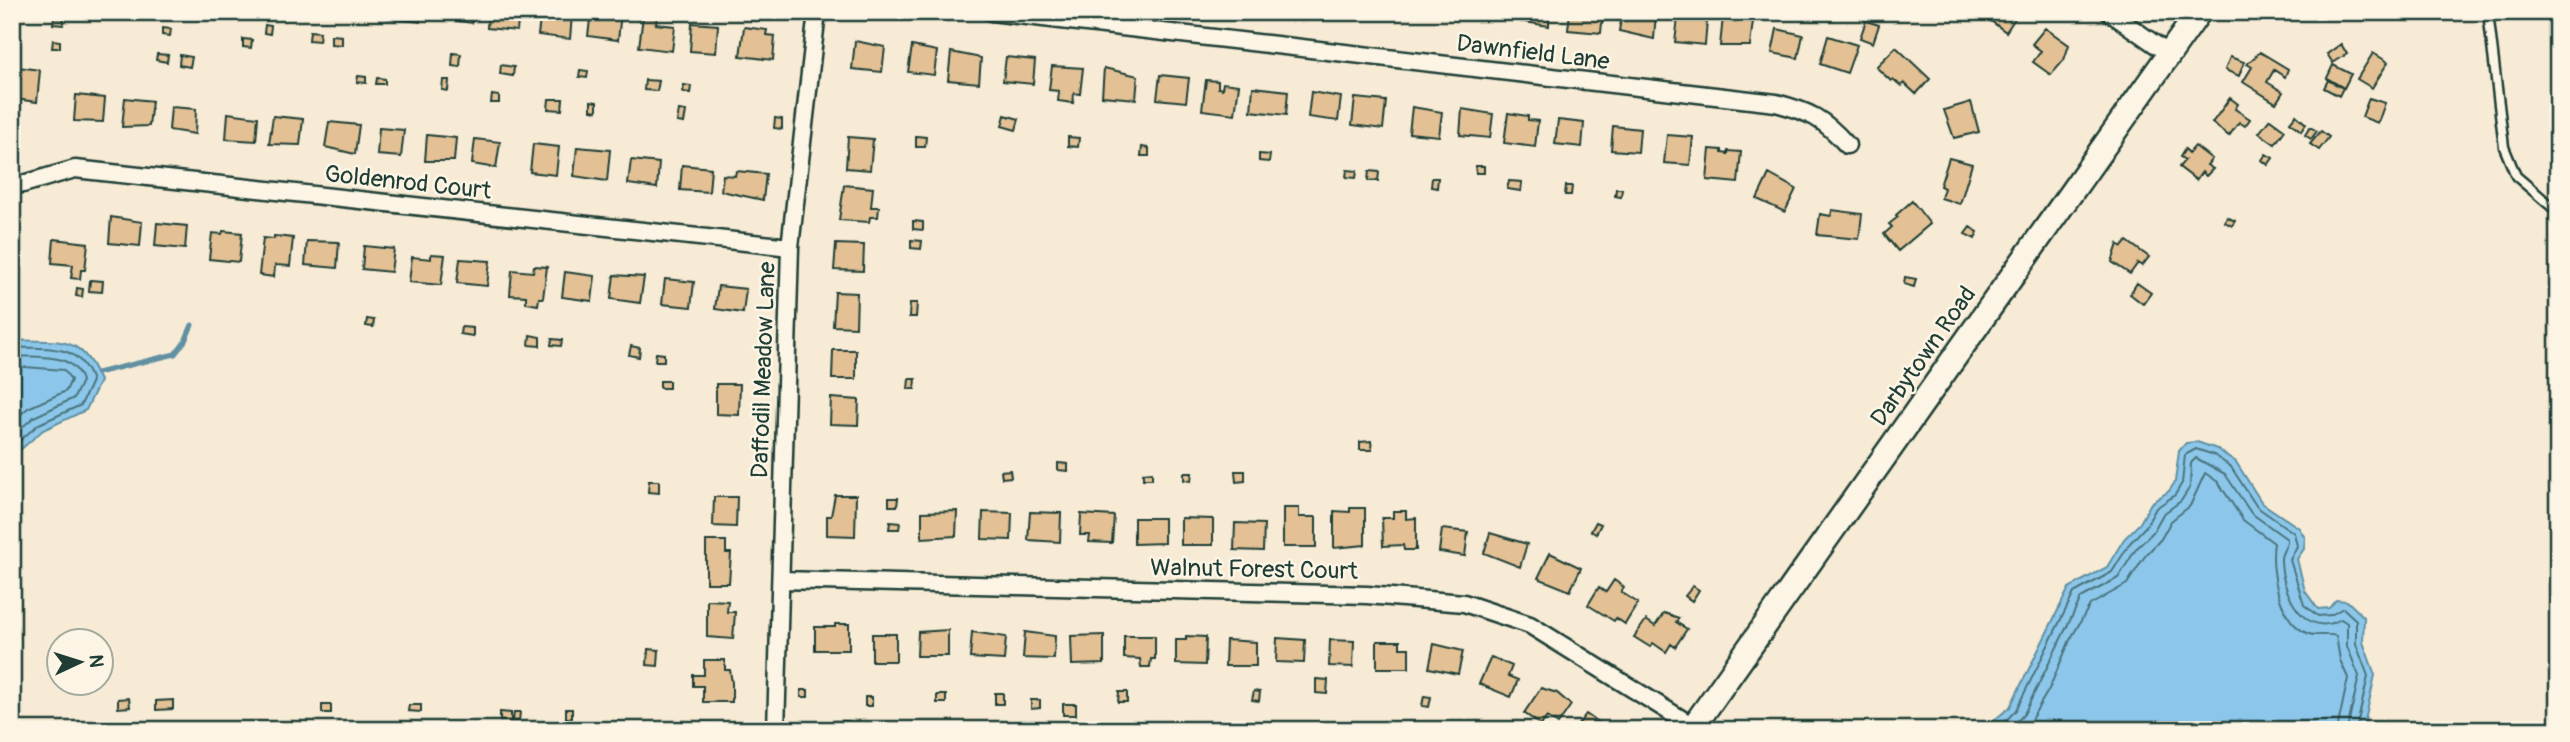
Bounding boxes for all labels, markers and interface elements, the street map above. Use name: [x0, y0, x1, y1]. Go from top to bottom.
street label: Dawnfield Lane: [1455, 29, 1611, 76]
street label: Goldenrod Court: [323, 159, 493, 206]
street label: Daffodil Meadow Lane: [745, 261, 782, 479]
street label: Darbytown Road: [1865, 281, 1982, 432]
street label: Walnut Forest Court: [1150, 553, 1358, 586]
north arrow: [46, 626, 116, 696]
text: N: [84, 654, 108, 668]

